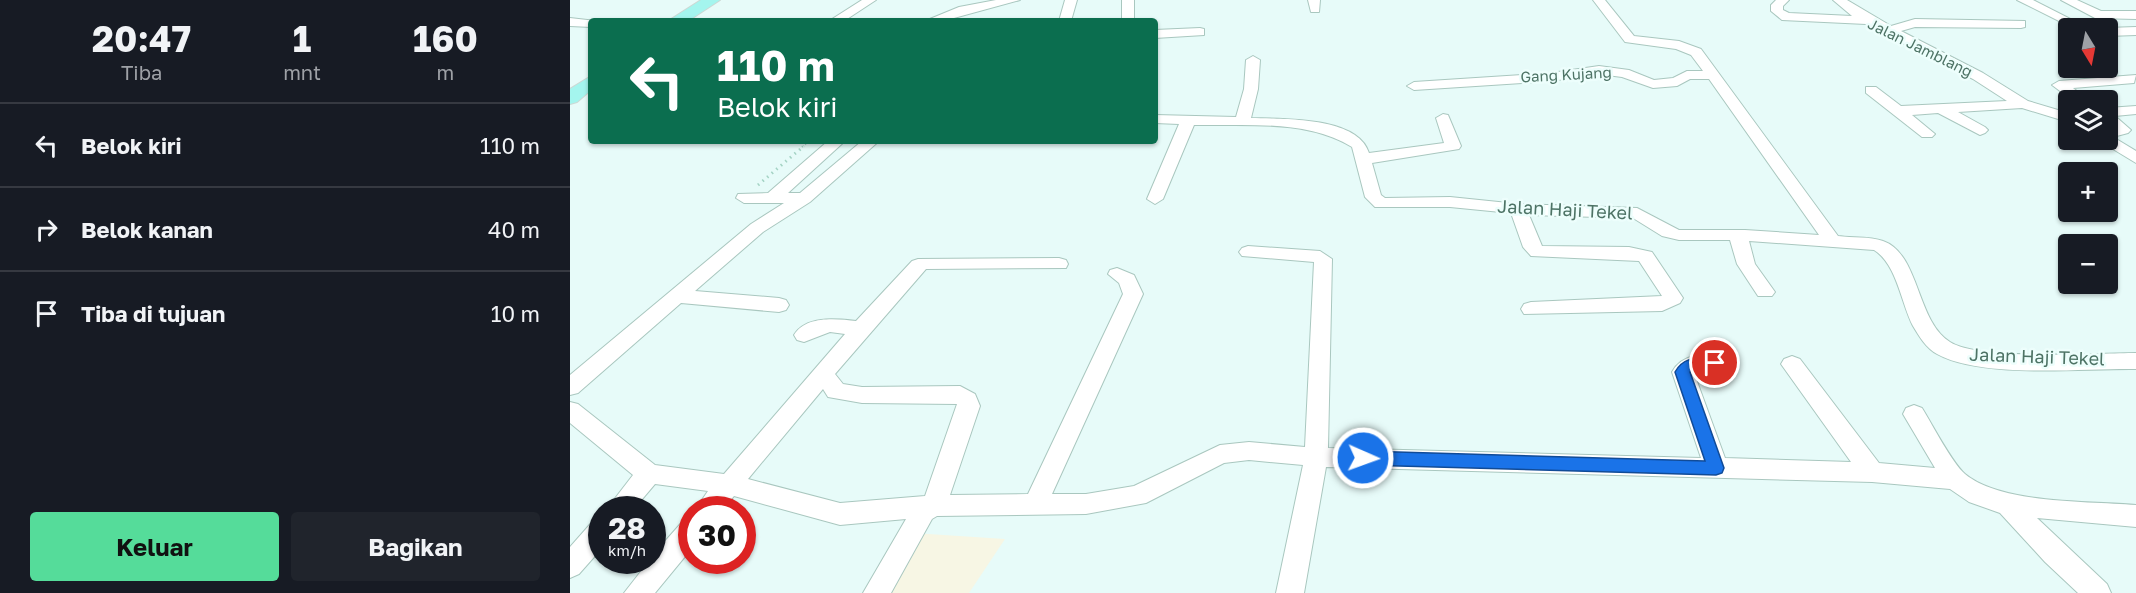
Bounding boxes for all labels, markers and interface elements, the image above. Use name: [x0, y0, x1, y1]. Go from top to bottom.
street label: Jalan Jamblang: [1865, 14, 1976, 80]
text: 20:47: [92, 17, 191, 60]
text: 1: [293, 17, 311, 60]
text: 160: [413, 17, 478, 60]
north arrow: [2058, 18, 2118, 78]
map controls: [2058, 18, 2118, 294]
text: 110 m: [717, 40, 835, 90]
icon: left: [618, 42, 696, 120]
text: Tiba: [121, 60, 162, 84]
text: mnt: [283, 60, 321, 84]
text: m: [437, 60, 454, 84]
street label: Gang Kujang: [1520, 63, 1612, 85]
button: layers: [2058, 90, 2118, 150]
text: Belok kiri: [717, 91, 838, 123]
icon: left: [30, 129, 63, 162]
text: Belok kiri: [81, 132, 182, 159]
text: 110 m: [480, 132, 540, 159]
button: +: [2058, 162, 2118, 222]
street label: Jalan Haji Tekel: [1497, 194, 1634, 224]
icon: right: [30, 213, 63, 246]
text: Belok kanan: [81, 216, 213, 243]
text: 40 m: [488, 216, 540, 243]
button: −: [2058, 234, 2118, 294]
icon: arrive: [30, 297, 63, 330]
text: Tiba di tujuan: [81, 300, 225, 327]
text: 10 m: [491, 300, 540, 327]
pin: [1689, 337, 1740, 388]
street label: Jalan Haji Tekel: [1969, 343, 2105, 369]
icon: arrive: [1698, 346, 1731, 379]
position arrow: [1331, 426, 1395, 490]
speed limit sign: 30: [678, 496, 756, 574]
text: 28: [608, 510, 646, 546]
button: Keluar: [30, 512, 279, 581]
button: Bagikan: [291, 512, 540, 581]
text: km/h: [608, 541, 646, 559]

